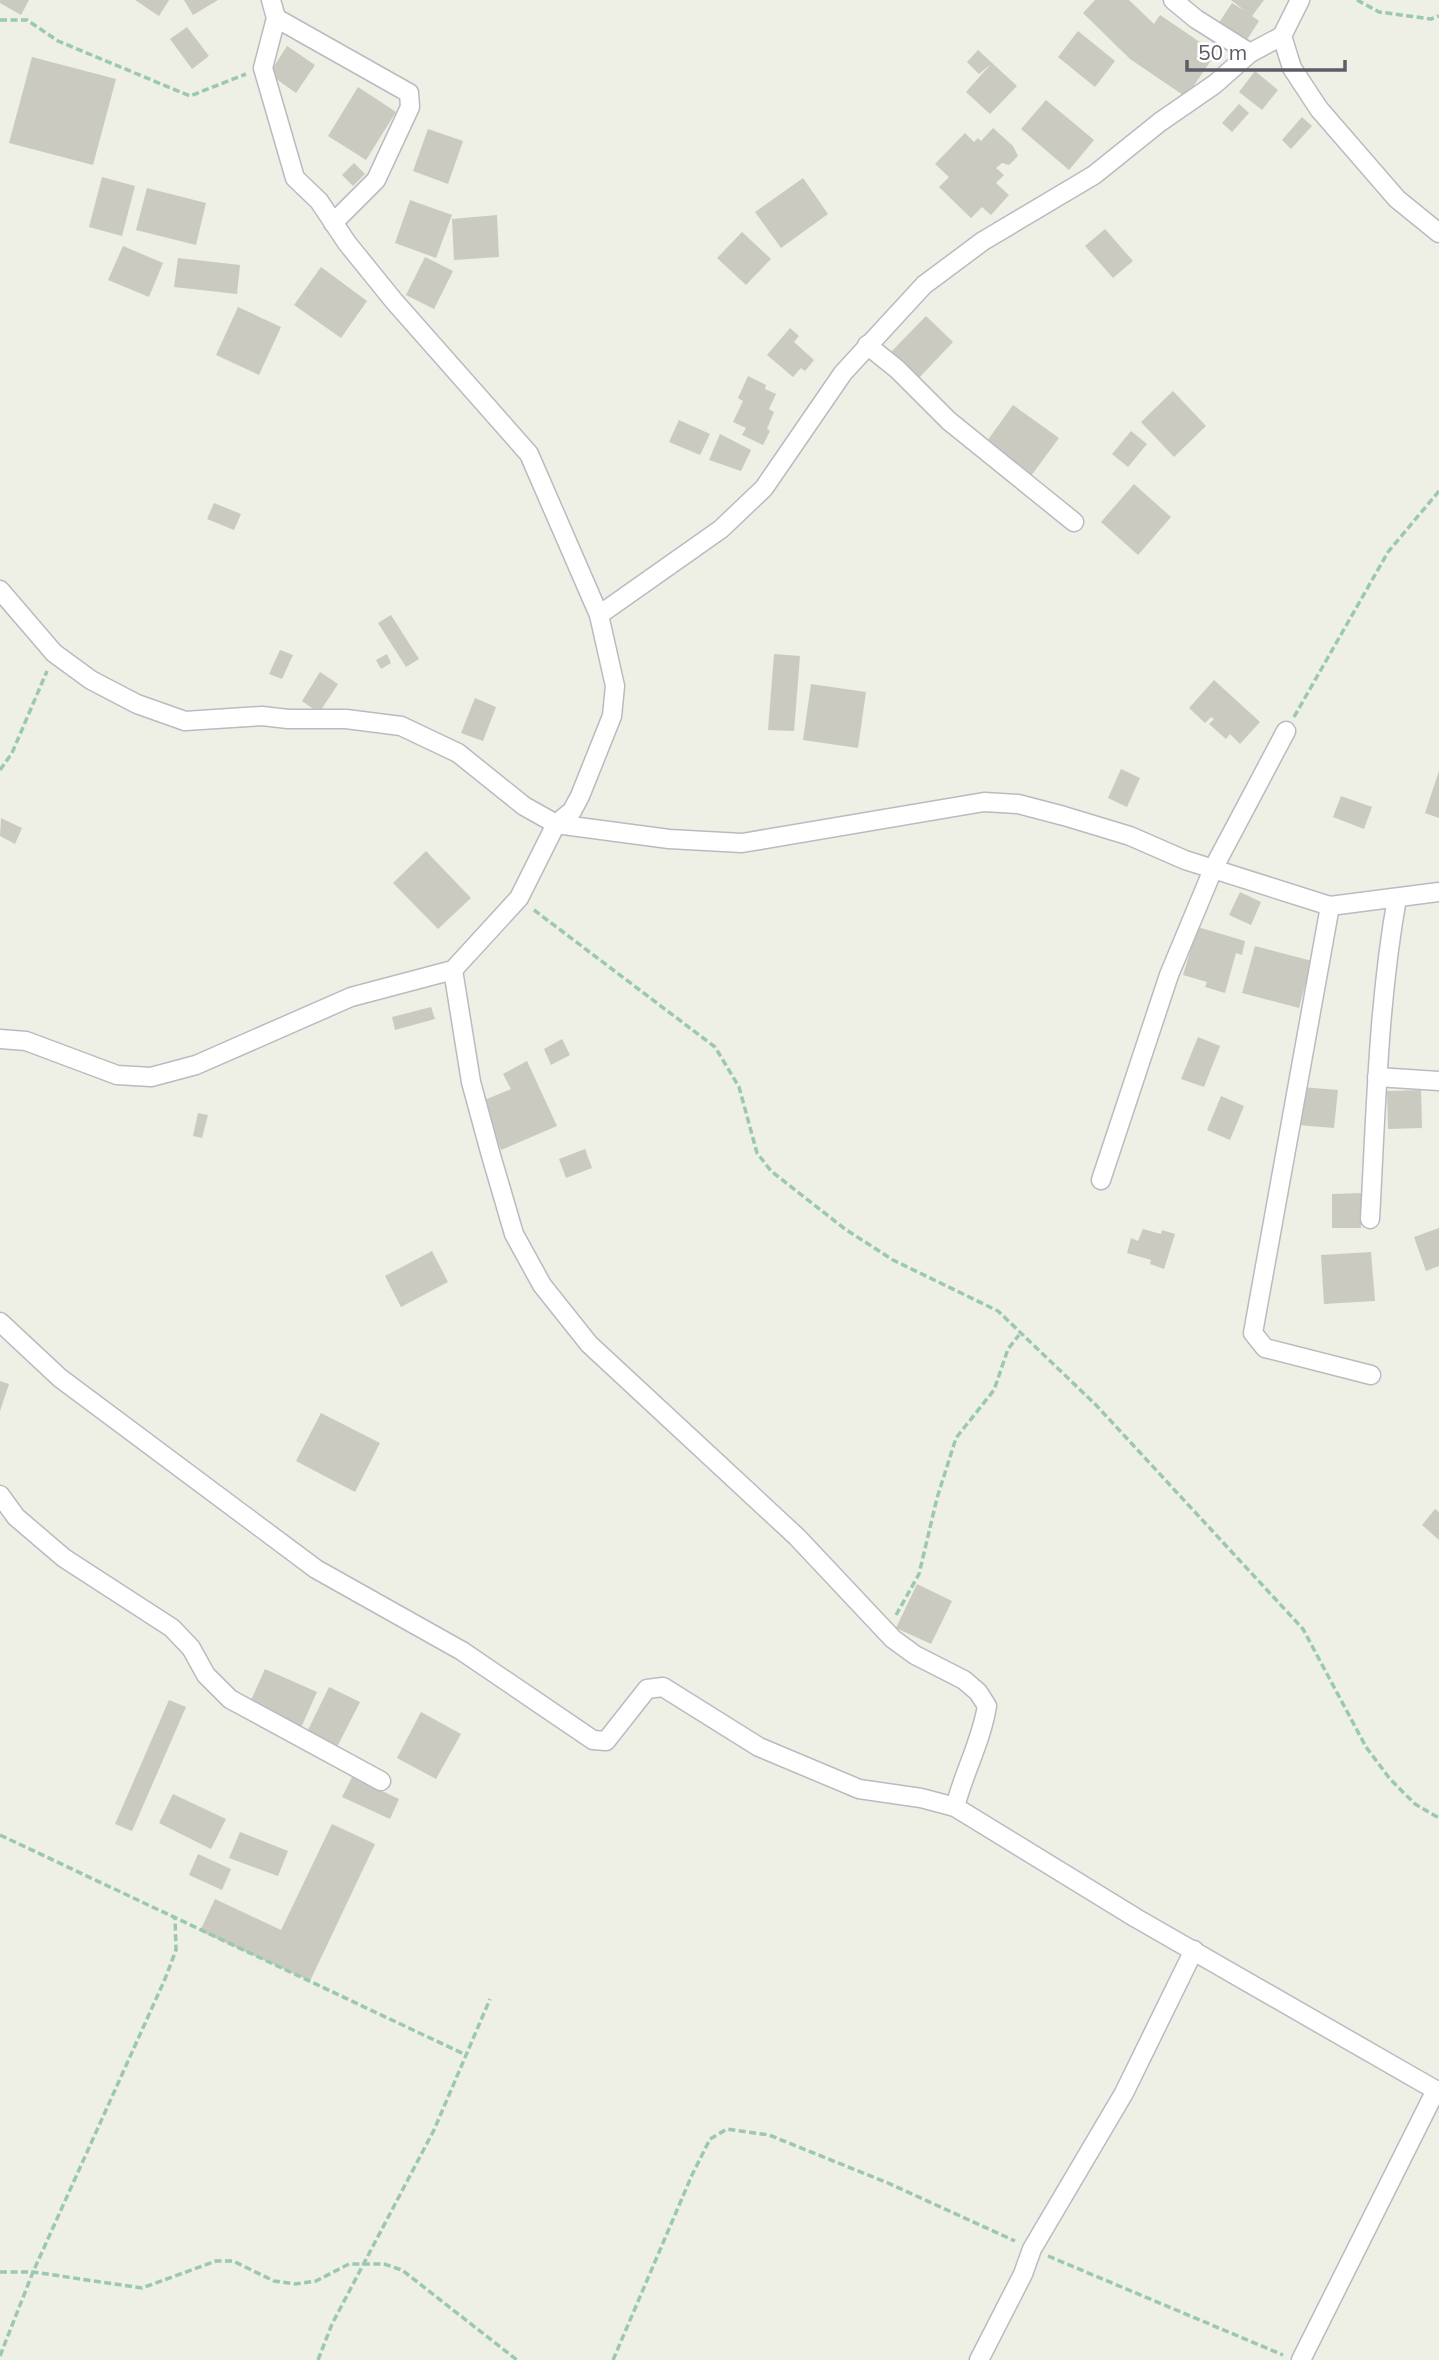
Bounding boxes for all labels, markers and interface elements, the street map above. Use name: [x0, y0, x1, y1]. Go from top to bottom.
scale bar: [1187, 28, 1344, 72]
text: 50 m: [1198, 39, 1247, 65]

